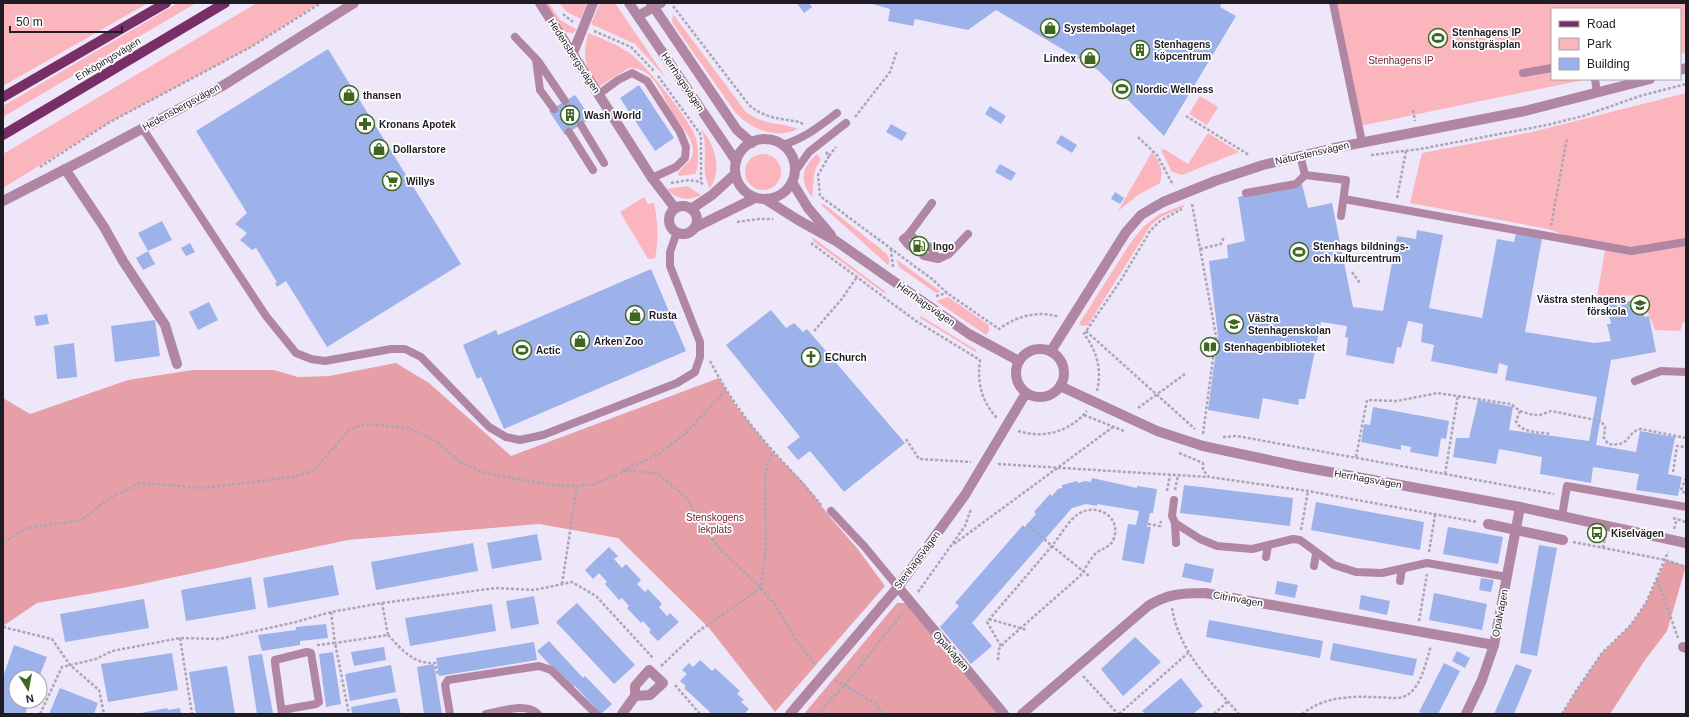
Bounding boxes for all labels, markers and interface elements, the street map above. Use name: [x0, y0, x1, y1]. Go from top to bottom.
scale bar: [10, 8, 122, 34]
legend: [1551, 8, 1681, 80]
text: 50 m: [16, 15, 43, 29]
street label: Hedensbergsvägen: [546, 17, 602, 95]
shop icon: Systembolaget: [1039, 17, 1061, 39]
text: Road: [1587, 17, 1616, 31]
place label: Systembolaget: [1064, 23, 1136, 34]
sports icon: Stenhagens IP konstgräsplan: [1427, 27, 1449, 49]
place label: Stenhagens IP konstgräsplan: [1452, 27, 1521, 50]
street label: Enköpingsvägen: [73, 35, 143, 83]
text: Park: [1587, 37, 1613, 51]
building icon: Stenhagens köpcentrum: [1129, 39, 1151, 61]
place label: Stenhagens köpcentrum: [1154, 39, 1211, 62]
shop icon: Lindex: [1079, 47, 1101, 69]
street label: Herrhagsvägen: [659, 51, 707, 113]
place label: Lindex: [1044, 53, 1076, 64]
park label: Stenhagens IP: [1368, 55, 1434, 66]
text: Building: [1587, 57, 1630, 71]
sports icon: Nordic Wellness: [1111, 78, 1133, 100]
street label: Hedensbergsvägen: [140, 81, 222, 133]
shop icon: thansen: [338, 84, 360, 106]
place label: Nordic Wellness: [1136, 84, 1214, 95]
place label: thansen: [363, 90, 401, 101]
building icon: Wash World: [559, 104, 581, 126]
place label: Wash World: [584, 110, 641, 121]
pharmacy icon: Kronans Apotek: [354, 113, 376, 135]
place label: Kronans Apotek: [379, 119, 456, 130]
shop icon: Dollarstore: [368, 138, 390, 160]
street label: Naturstensvägen: [1274, 139, 1350, 167]
place label: Dollarstore: [393, 144, 446, 155]
supermarket icon: Willys: [381, 170, 403, 192]
place label: Willys: [406, 176, 435, 187]
fuel station icon: Ingo: [908, 235, 930, 257]
place label: Ingo: [933, 241, 954, 252]
sports icon: Stenhags bildnings- och kulturcentrum: [1288, 241, 1310, 263]
place label: Stenhags bildnings- och kulturcentrum: [1313, 241, 1409, 264]
street label: Herrhagsvägen: [895, 280, 957, 328]
place label: Västra stenhagens förskola: [1537, 294, 1626, 317]
school or university icon: Västra stenhagens förskola: [1629, 294, 1651, 316]
shop icon: Rusta: [624, 304, 646, 326]
place label: Rusta: [649, 310, 677, 321]
school or university icon: Västra Stenhagenskolan: [1223, 313, 1245, 335]
place label: Västra Stenhagenskolan: [1248, 313, 1331, 336]
shop icon: Arken Zoo: [569, 330, 591, 352]
place label: Arken Zoo: [594, 336, 643, 347]
library icon: Stenhagenbiblioteket: [1199, 336, 1221, 358]
sports icon: Actic: [511, 339, 533, 361]
place label: Stenhagenbiblioteket: [1224, 342, 1326, 353]
place label: Actic: [536, 345, 561, 356]
church icon: EChurch: [800, 346, 822, 368]
place label: EChurch: [825, 352, 867, 363]
street label: Herrhagsvägen: [1333, 468, 1403, 490]
park label: Stenskogens lekplats: [686, 512, 744, 535]
bus stop icon: Kiselvägen: [1586, 522, 1608, 544]
place label: Kiselvägen: [1611, 528, 1664, 539]
street label: Stenhagsvägen: [892, 529, 942, 591]
street label: Opalvägen: [1490, 588, 1510, 638]
street label: Citrinvägen: [1212, 589, 1264, 609]
street label: Opalvägen: [931, 629, 971, 673]
north arrow: [8, 669, 48, 709]
text: N: [25, 692, 35, 705]

